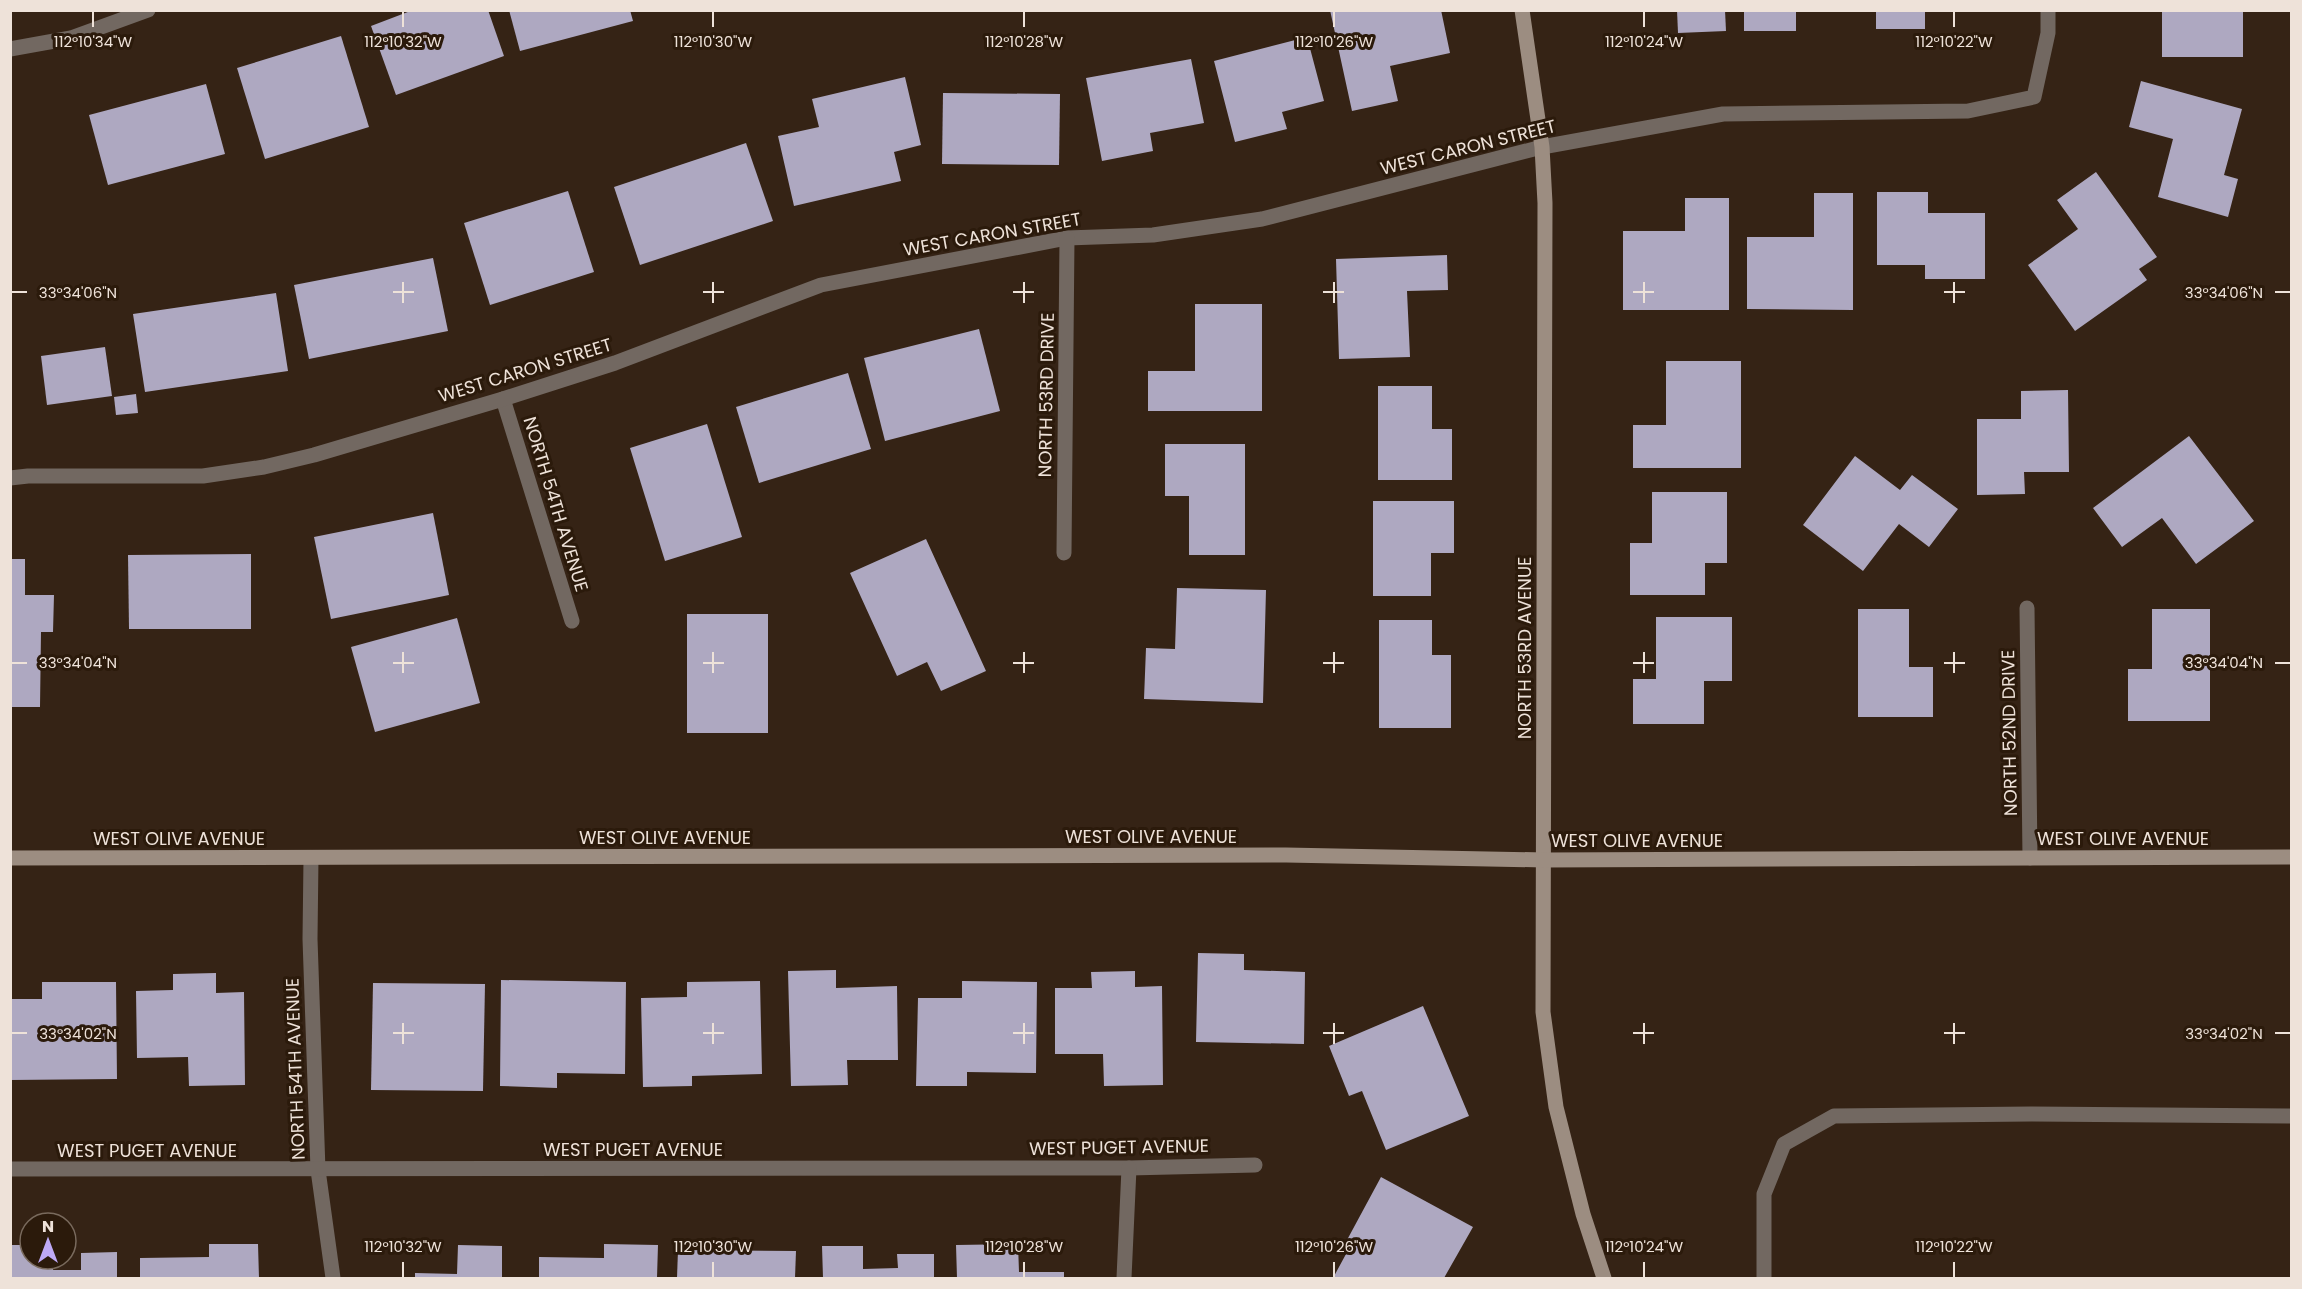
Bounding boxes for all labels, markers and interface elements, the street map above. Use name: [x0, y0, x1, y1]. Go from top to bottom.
text: 112°10'34"W: [54, 31, 132, 52]
text: 112°10'32"W: [364, 31, 442, 52]
text: 112°10'30"W: [674, 31, 752, 52]
text: 112°10'28"W: [985, 31, 1063, 52]
text: 112°10'26"W: [1295, 31, 1373, 52]
text: 112°10'24"W: [1605, 31, 1683, 52]
text: 112°10'22"W: [1915, 31, 1993, 52]
street label: WEST CARON STREET: [1378, 113, 1559, 181]
street label: WEST CARON STREET: [901, 206, 1083, 262]
text: 33°34'06"N: [39, 282, 117, 303]
text: 33°34'06"N: [2185, 282, 2263, 303]
street label: NORTH 53RD DRIVE: [1032, 312, 1060, 478]
street label: WEST CARON STREET: [435, 332, 615, 408]
street label: NORTH 54TH AVENUE: [517, 413, 595, 595]
street label: NORTH 53RD AVENUE: [1512, 557, 1537, 739]
street label: NORTH 52ND DRIVE: [1995, 650, 2023, 816]
text: 33°34'04"N: [39, 652, 117, 673]
text: 33°34'04"N: [2185, 652, 2263, 673]
street label: WEST OLIVE AVENUE: [1065, 824, 1237, 849]
street label: WEST OLIVE AVENUE: [579, 825, 751, 850]
street label: WEST OLIVE AVENUE: [93, 826, 265, 851]
street label: WEST OLIVE AVENUE: [2037, 826, 2209, 851]
street label: WEST OLIVE AVENUE: [1551, 828, 1723, 853]
street label: NORTH 54TH AVENUE: [279, 978, 311, 1160]
text: 33°34'02"N: [39, 1023, 117, 1044]
text: 33°34'02"N: [2185, 1023, 2263, 1044]
street label: WEST PUGET AVENUE: [1029, 1133, 1209, 1161]
street label: WEST PUGET AVENUE: [543, 1137, 723, 1162]
street label: WEST PUGET AVENUE: [57, 1138, 237, 1163]
north arrow: [18, 1211, 78, 1271]
text: N: [42, 1215, 54, 1238]
text: 112°10'32"W: [364, 1236, 442, 1257]
text: 112°10'30"W: [674, 1236, 752, 1257]
text: 112°10'28"W: [985, 1236, 1063, 1257]
text: 112°10'26"W: [1295, 1236, 1373, 1257]
text: 112°10'24"W: [1605, 1236, 1683, 1257]
text: 112°10'22"W: [1915, 1236, 1993, 1257]

